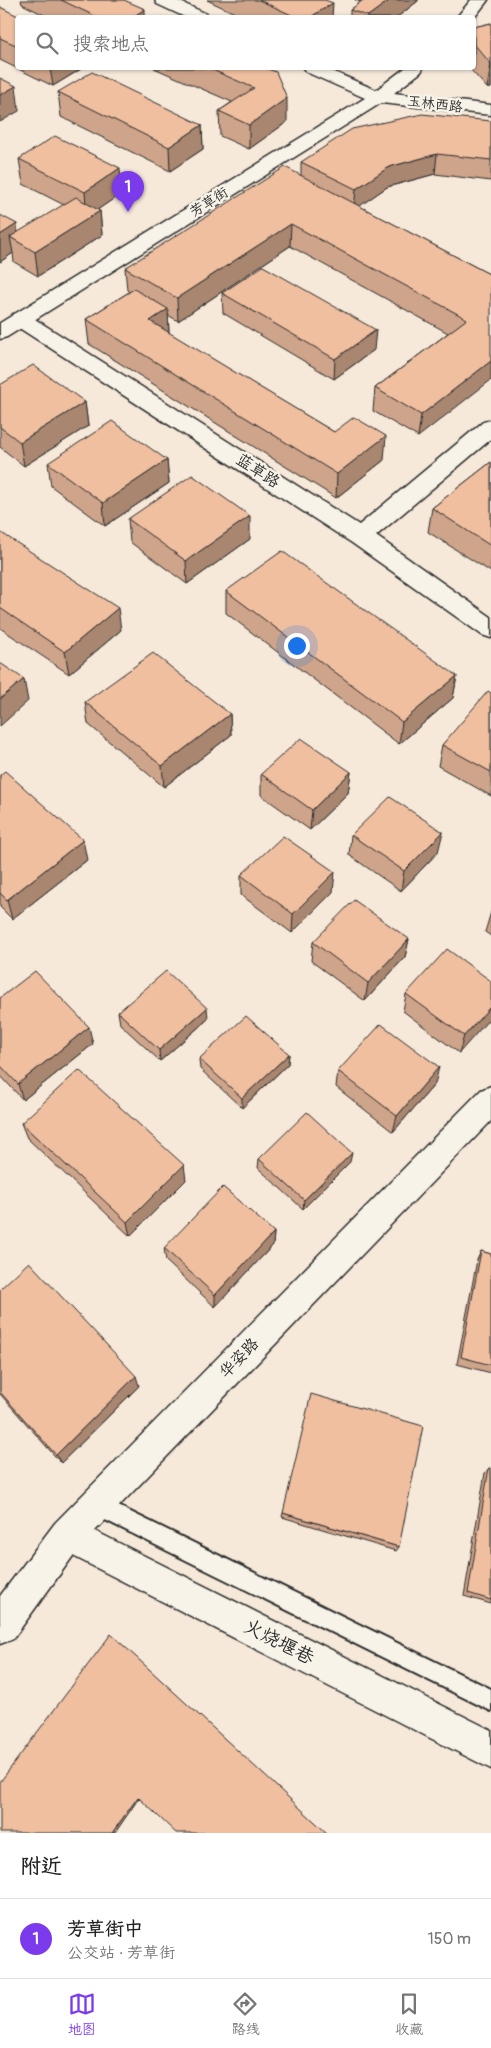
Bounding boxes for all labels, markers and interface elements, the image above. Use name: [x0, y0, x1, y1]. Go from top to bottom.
search box: [15, 15, 476, 70]
icon: search: [33, 29, 61, 57]
text: 搜索地点: [73, 32, 149, 56]
street label: 玉林西路: [406, 92, 464, 116]
pin: 1: [112, 171, 144, 212]
street label: 芳草街: [187, 184, 231, 220]
street label: 蓝草路: [232, 450, 284, 492]
your location: [284, 633, 310, 659]
street label: 华姿路: [215, 1334, 263, 1382]
street label: 火烧堰巷: [240, 1614, 318, 1670]
text: 附近: [20, 1853, 62, 1880]
text: 芳草街中: [67, 1917, 143, 1941]
text: 1: [33, 1929, 39, 1949]
text: 150 m: [427, 1929, 471, 1949]
text: 公交站 · 芳草街: [67, 1943, 175, 1963]
tab: 地图: [68, 1990, 96, 2038]
tab: 路线: [231, 1990, 259, 2038]
tab: 收藏: [395, 1990, 423, 2038]

